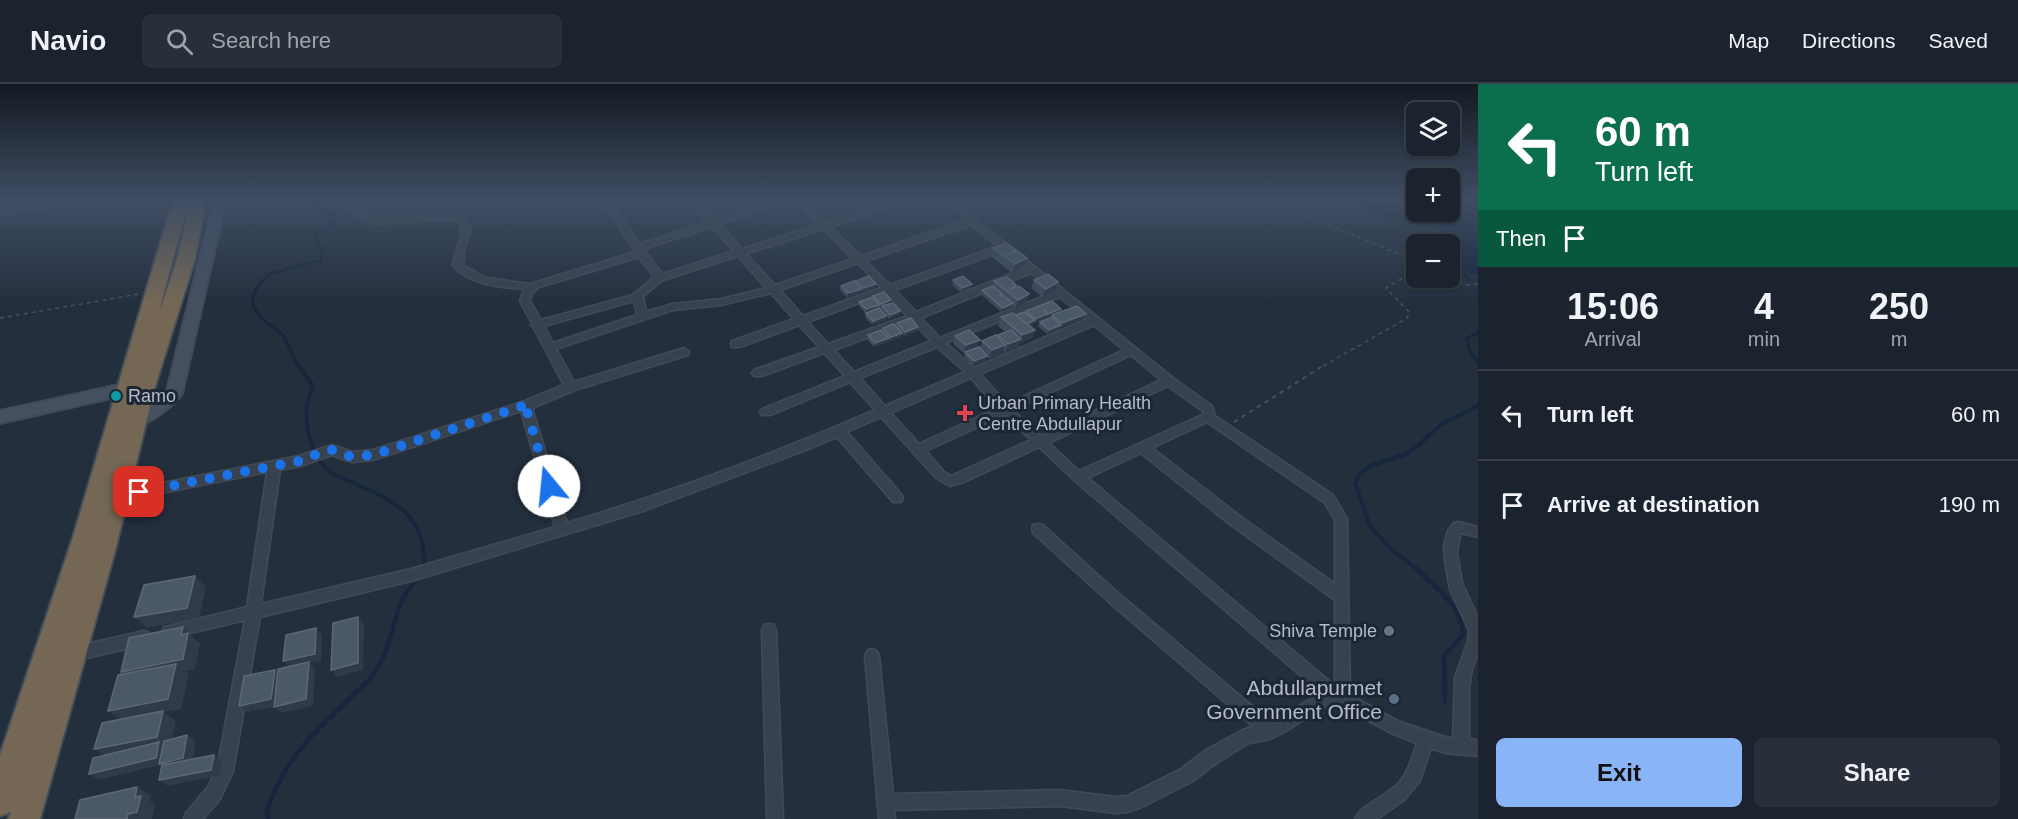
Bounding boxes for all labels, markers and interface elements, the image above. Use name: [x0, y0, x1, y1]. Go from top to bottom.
search box: [142, 14, 562, 68]
text: Navio: [30, 25, 106, 56]
icon: search: [163, 25, 196, 58]
text: Search here: [211, 28, 331, 53]
text: Map: [1728, 29, 1769, 52]
text: Directions: [1802, 29, 1895, 52]
text: Saved: [1928, 29, 1988, 52]
map controls: [1406, 102, 1460, 288]
button: layers: [1406, 102, 1460, 156]
icon: left: [1496, 108, 1574, 186]
text: 60 m: [1595, 108, 1691, 155]
text: Turn left: [1595, 157, 1693, 187]
button: +: [1406, 168, 1460, 222]
icon: arrive: [1558, 222, 1591, 255]
text: Then: [1496, 226, 1546, 251]
button: −: [1406, 234, 1460, 288]
text: 15:06: [1567, 286, 1659, 327]
text: 4: [1754, 286, 1774, 327]
text: 250: [1869, 286, 1929, 327]
text: Arrival: [1585, 328, 1641, 350]
text: min: [1748, 328, 1780, 350]
text: m: [1891, 328, 1907, 350]
place label: Ramo: [128, 386, 176, 406]
marker: Ramo: [109, 389, 123, 403]
place label: Urban Primary Health Centre Abdullapur: [978, 393, 1151, 434]
icon: left: [1496, 399, 1529, 432]
text: Turn left: [1547, 402, 1633, 427]
text: 60 m: [1951, 402, 2000, 427]
marker: Urban Primary Health Centre Abdullapur: [956, 404, 974, 422]
position arrow: [517, 454, 581, 518]
pin: [113, 466, 164, 517]
icon: arrive: [122, 475, 155, 508]
icon: arrive: [1496, 489, 1529, 522]
text: Arrive at destination: [1547, 492, 1760, 517]
text: 190 m: [1939, 492, 2000, 517]
place label: Shiva Temple: [1269, 621, 1377, 641]
marker: Shiva Temple: [1382, 624, 1396, 638]
place label: Abdullapurmet Government Office: [1206, 676, 1382, 723]
marker: Abdullapurmet Government Office: [1387, 692, 1401, 706]
button: Exit: [1496, 738, 1742, 807]
button: Share: [1754, 738, 2000, 807]

